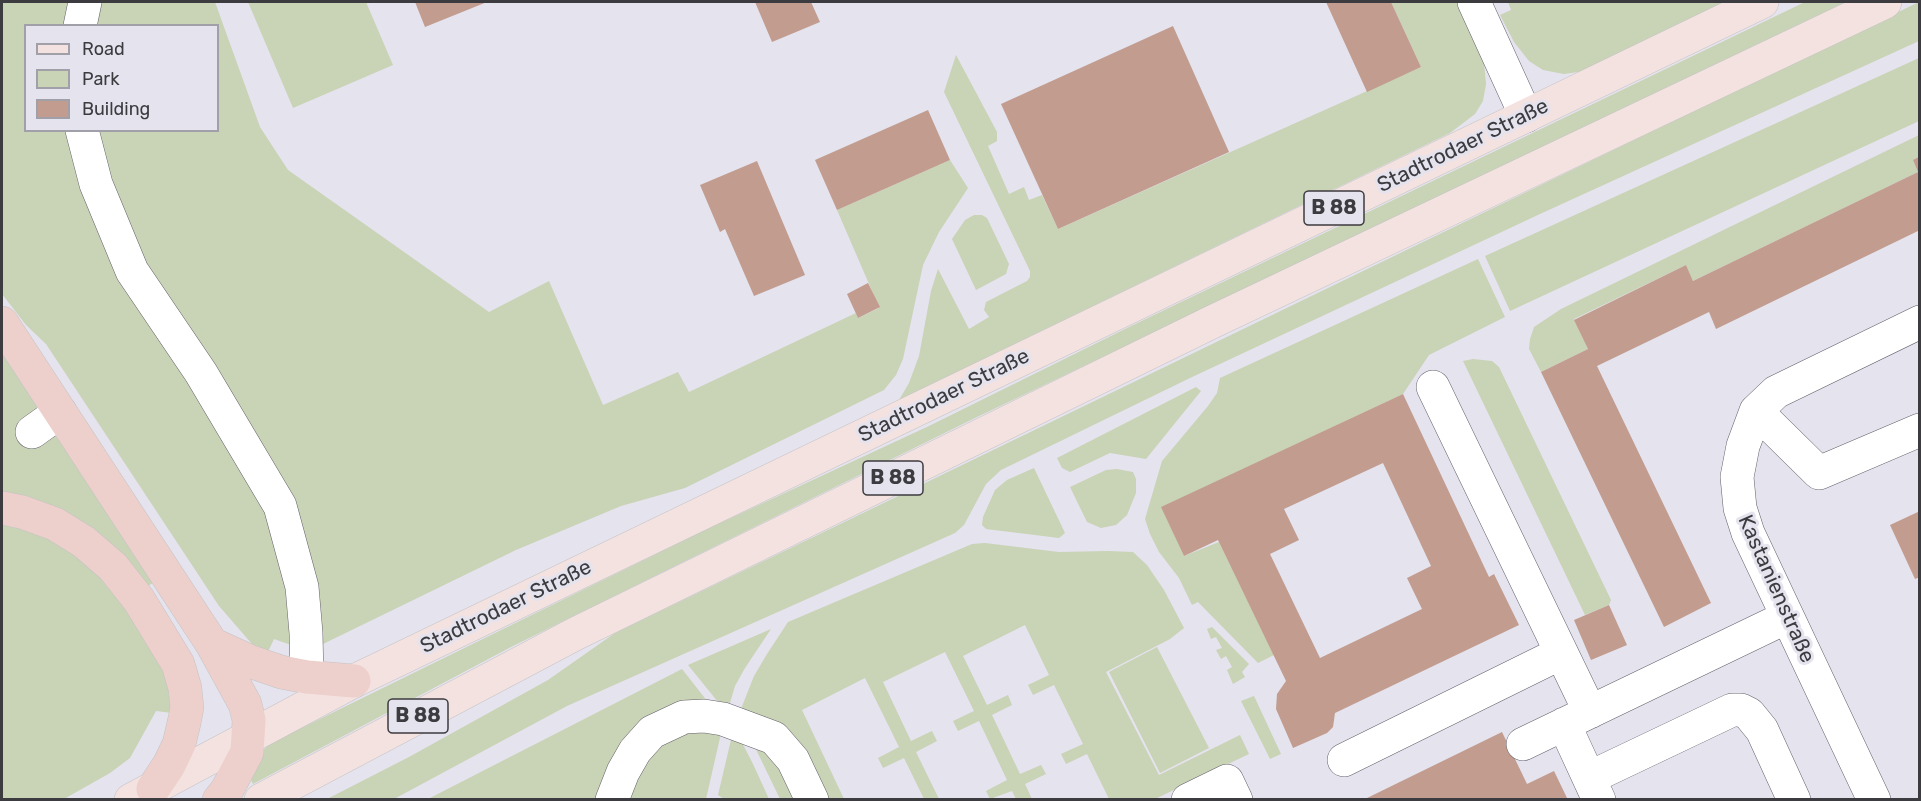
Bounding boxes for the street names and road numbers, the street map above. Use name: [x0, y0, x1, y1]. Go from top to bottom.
street label: Stadtrodaer Straße: [1373, 94, 1553, 198]
road number: B 88: [1304, 191, 1364, 225]
street label: Stadtrodaer Straße: [854, 344, 1034, 448]
road number: B 88: [863, 461, 923, 495]
street label: Kastanienstraße: [1732, 511, 1820, 667]
street label: Stadtrodaer Straße: [416, 555, 596, 659]
road number: B 88: [388, 699, 448, 733]

